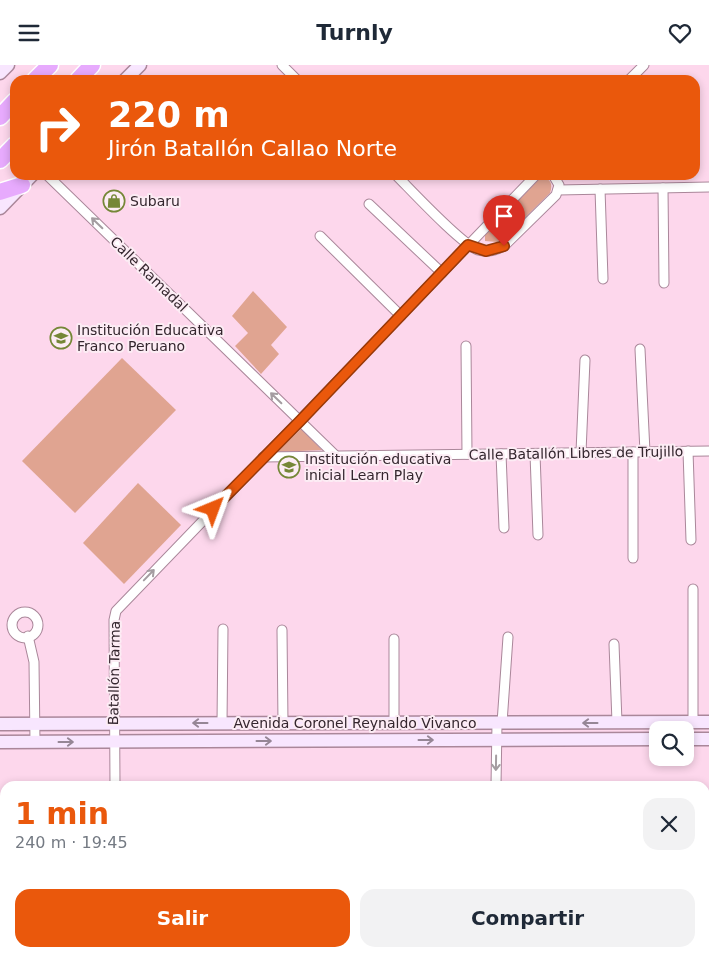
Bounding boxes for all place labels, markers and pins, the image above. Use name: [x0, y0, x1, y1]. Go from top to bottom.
shop icon: Subaru: [102, 189, 126, 213]
place label: Subaru: [130, 193, 180, 209]
pin: [483, 195, 525, 246]
place label: Institución Educativa Franco Peruano: [77, 322, 224, 354]
school or university icon: Institución Educativa Franco Peruano: [49, 326, 73, 350]
place label: Institución educativa inicial Learn Play: [305, 451, 451, 483]
school or university icon: Institución educativa inicial Learn Play: [277, 455, 301, 479]

